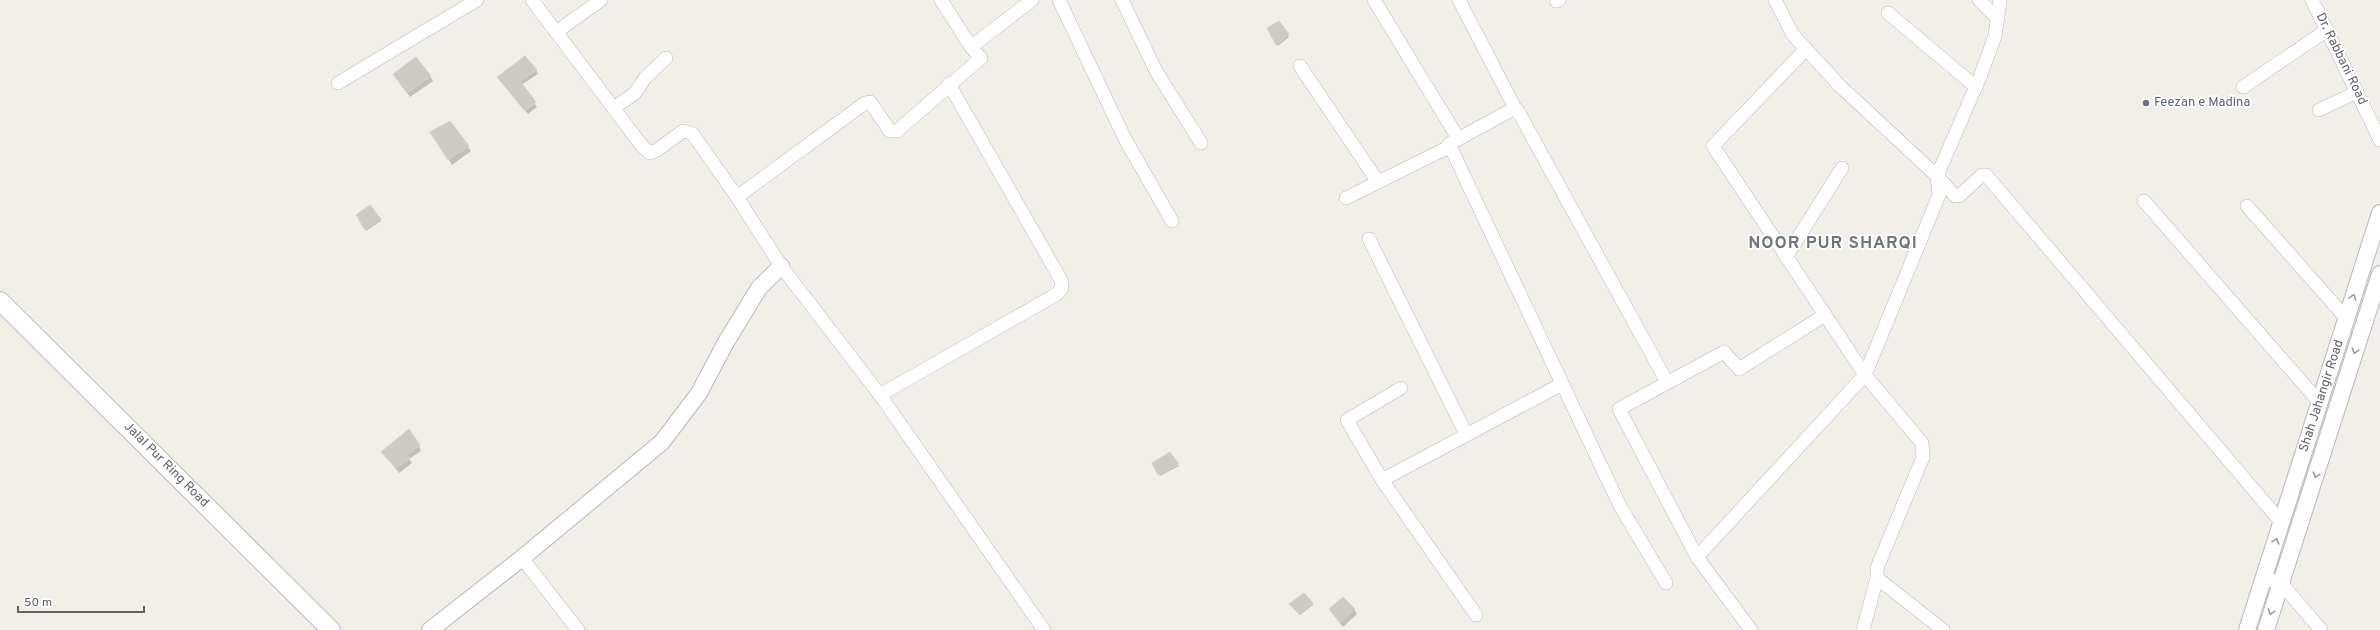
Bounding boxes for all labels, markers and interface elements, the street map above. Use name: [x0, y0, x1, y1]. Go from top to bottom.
street label: Dr. Rabbani Road: [2312, 10, 2370, 108]
place label: Feezan e Madina: [2154, 95, 2250, 111]
marker: Feezan e Madina: [2141, 98, 2151, 108]
district label: NOOR PUR SHARQI: [1748, 233, 1918, 255]
one-way arrow: [2348, 293, 2357, 300]
street label: Shah Jahangir Road: [2296, 338, 2348, 454]
one-way arrow: [2351, 348, 2360, 355]
street label: Jalal Pur Ring Road: [120, 419, 212, 511]
one-way arrow: [2312, 471, 2320, 478]
one-way arrow: [2271, 537, 2280, 544]
scale bar: [18, 588, 144, 614]
text: 50 m: [24, 595, 52, 611]
one-way arrow: [2268, 608, 2276, 615]

